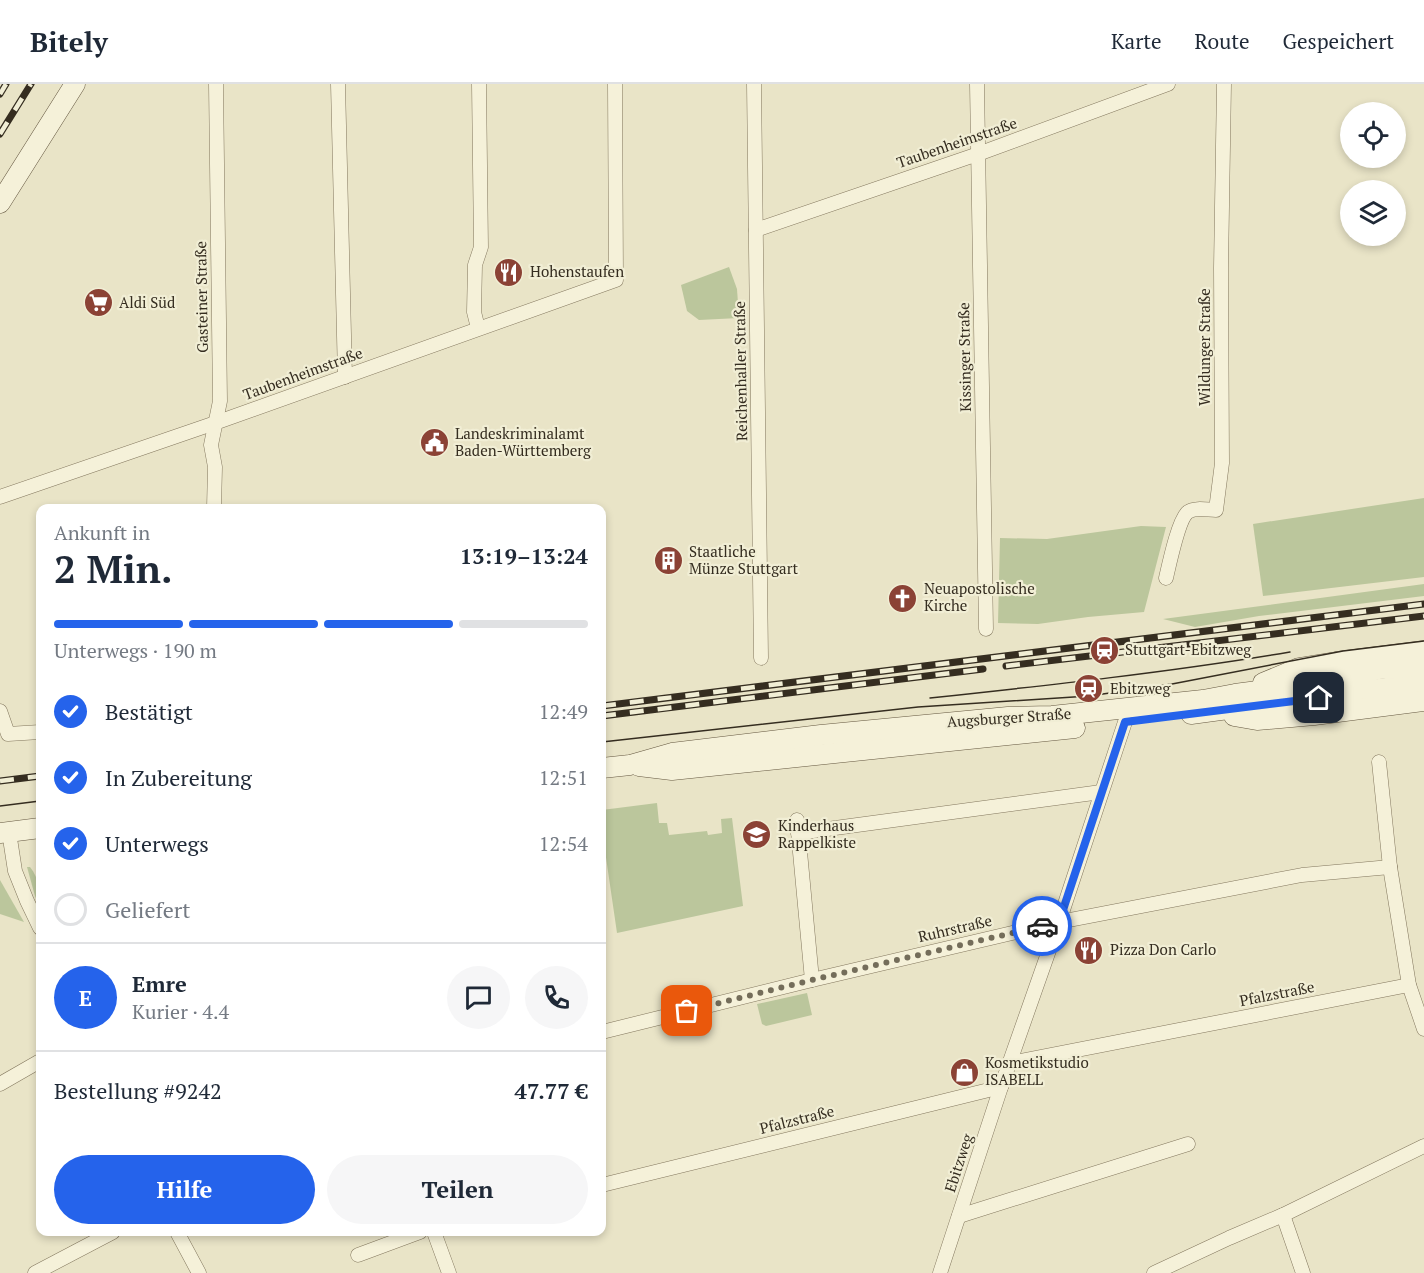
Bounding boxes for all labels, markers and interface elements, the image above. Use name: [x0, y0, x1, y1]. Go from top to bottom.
text: Bitely: [30, 23, 108, 60]
text: Karte: [1111, 27, 1162, 55]
text: Route: [1195, 27, 1250, 55]
text: Gespeichert: [1283, 27, 1394, 55]
map controls: [1340, 102, 1406, 246]
button: locate: [1340, 102, 1406, 168]
street label: Taubenheimstraße: [894, 112, 1019, 172]
button: layers: [1340, 180, 1406, 246]
street label: Gasteiner Straße: [190, 241, 212, 353]
restaurant icon: Hohenstaufen: [493, 256, 525, 288]
place label: Hohenstaufen: [530, 261, 624, 281]
supermarket icon: Aldi Süd: [82, 287, 114, 319]
street label: Wildunger Straße: [1194, 288, 1214, 406]
place label: Aldi Süd: [119, 292, 175, 312]
street label: Reichenhaller Straße: [729, 301, 751, 441]
street label: Kissinger Straße: [953, 302, 975, 412]
street label: Taubenheimstraße: [240, 342, 365, 404]
place label: Landeskriminalamt Baden-Württemberg: [455, 423, 592, 460]
public building icon: Landeskriminalamt Baden-Württemberg: [418, 427, 450, 459]
text: Ankunft in: [54, 519, 150, 546]
text: 13:19–13:24: [460, 541, 588, 570]
place label: Staatliche Münze Stuttgart: [689, 541, 798, 578]
text: 2 Min.: [54, 542, 172, 594]
building icon: Staatliche Münze Stuttgart: [652, 545, 684, 577]
place label: Neuapostolische Kirche: [924, 578, 1035, 615]
church icon: Neuapostolische Kirche: [887, 582, 919, 614]
station icon: Stuttgart-Ebitzweg: [1088, 634, 1120, 666]
text: Unterwegs · 190 m: [54, 637, 217, 664]
place label: Stuttgart-Ebitzweg: [1125, 639, 1252, 659]
pin: [1293, 672, 1344, 723]
station icon: Ebitzweg: [1073, 673, 1105, 705]
place label: Ebitzweg: [1110, 678, 1171, 698]
icon: home: [1302, 681, 1335, 714]
icon: check: [54, 695, 87, 728]
text: Bestätigt: [105, 697, 193, 726]
text: 12:49: [539, 698, 588, 725]
street label: Augsburger Straße: [946, 703, 1072, 731]
icon: check: [54, 761, 87, 794]
text: In Zubereitung: [105, 763, 252, 792]
text: 12:51: [539, 764, 588, 791]
place label: Kinderhaus Rappelkiste: [778, 815, 856, 852]
school or university icon: Kinderhaus Rappelkiste: [741, 819, 773, 851]
icon: check: [54, 827, 87, 860]
text: Unterwegs: [105, 829, 209, 858]
text: 12:54: [539, 830, 588, 857]
text: Geliefert: [105, 895, 190, 924]
courier: [1012, 896, 1072, 956]
street label: Ruhrstraße: [916, 910, 994, 946]
icon: car: [1026, 910, 1059, 943]
restaurant icon: Pizza Don Carlo: [1073, 934, 1105, 966]
place label: Pizza Don Carlo: [1110, 939, 1216, 959]
button: chat: [447, 966, 510, 1029]
button: phone: [525, 966, 588, 1029]
text: Emre: [132, 969, 187, 998]
street label: Pfalzstraße: [1238, 976, 1316, 1010]
text: E: [79, 983, 92, 1012]
pin: [661, 985, 712, 1036]
icon: bag: [670, 994, 703, 1027]
text: Kurier · 4.4: [132, 998, 229, 1025]
place label: Kosmetikstudio ISABELL: [985, 1052, 1089, 1089]
shop icon: Kosmetikstudio ISABELL: [948, 1056, 980, 1088]
text: Bestellung #9242: [54, 1076, 222, 1105]
text: 47.77 €: [515, 1076, 588, 1105]
street label: Pfalzstraße: [757, 1100, 836, 1138]
street label: Ebitzweg: [939, 1130, 977, 1194]
button: Hilfe: [54, 1155, 315, 1224]
button: Teilen: [327, 1155, 588, 1224]

